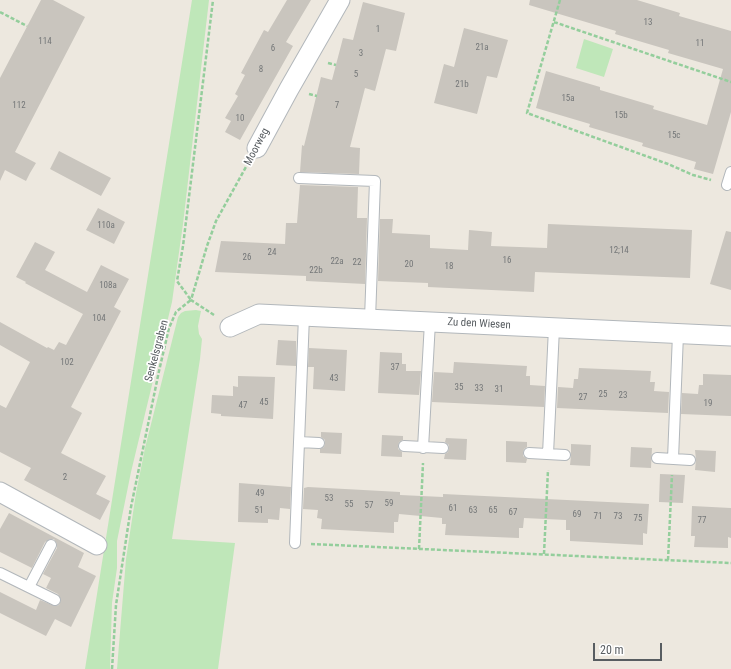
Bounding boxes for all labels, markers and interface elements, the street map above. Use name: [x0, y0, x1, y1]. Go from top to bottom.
house number: 13: [644, 18, 652, 28]
house number: 1: [376, 25, 380, 35]
house number: 114: [38, 37, 52, 47]
house number: 11: [696, 39, 704, 49]
house number: 21a: [475, 43, 489, 53]
house number: 6: [271, 44, 275, 54]
house number: 3: [359, 49, 363, 59]
house number: 8: [259, 65, 263, 75]
house number: 5: [354, 70, 358, 80]
house number: 21b: [455, 80, 469, 90]
house number: 15a: [561, 94, 575, 104]
house number: 112: [12, 101, 26, 111]
house number: 7: [335, 101, 339, 111]
house number: 15b: [614, 111, 628, 121]
house number: 10: [236, 114, 244, 124]
street label: Moorweg: [242, 126, 272, 168]
house number: 15c: [667, 131, 681, 141]
house number: 110a: [97, 221, 115, 231]
house number: 12;14: [609, 246, 629, 256]
house number: 24: [268, 248, 276, 258]
house number: 26: [243, 253, 251, 263]
house number: 16: [503, 256, 511, 266]
house number: 22a: [330, 257, 344, 267]
house number: 22: [353, 258, 361, 268]
house number: 20: [405, 260, 413, 270]
house number: 18: [445, 262, 453, 272]
house number: 22b: [309, 266, 323, 276]
house number: 108a: [99, 281, 117, 291]
house number: 104: [92, 314, 106, 324]
street label: Zu den Wiesen: [447, 316, 511, 332]
street label: Senkelsgraben: [142, 319, 172, 383]
house number: 102: [60, 358, 74, 368]
house number: 37: [391, 363, 399, 373]
house number: 43: [330, 374, 338, 384]
house number: 35: [455, 383, 463, 393]
house number: 33: [475, 384, 483, 394]
house number: 31: [495, 385, 503, 395]
house number: 25: [599, 390, 607, 400]
house number: 23: [619, 391, 627, 401]
house number: 27: [579, 393, 587, 403]
house number: 45: [260, 398, 268, 408]
house number: 19: [704, 399, 712, 409]
house number: 47: [239, 401, 247, 411]
house number: 2: [63, 473, 67, 483]
house number: 49: [256, 489, 264, 499]
house number: 53: [325, 494, 333, 504]
house number: 59: [385, 499, 393, 509]
house number: 55: [345, 500, 353, 510]
house number: 57: [365, 501, 373, 511]
house number: 61: [449, 504, 457, 514]
house number: 51: [255, 506, 263, 516]
house number: 63: [469, 506, 477, 516]
house number: 65: [489, 506, 497, 516]
house number: 67: [509, 508, 517, 518]
house number: 69: [573, 510, 581, 520]
house number: 71: [594, 512, 602, 522]
house number: 73: [614, 512, 622, 522]
house number: 75: [634, 514, 642, 524]
house number: 77: [698, 516, 706, 526]
scale bar: [595, 635, 664, 661]
text: 20 m: [600, 643, 624, 657]

